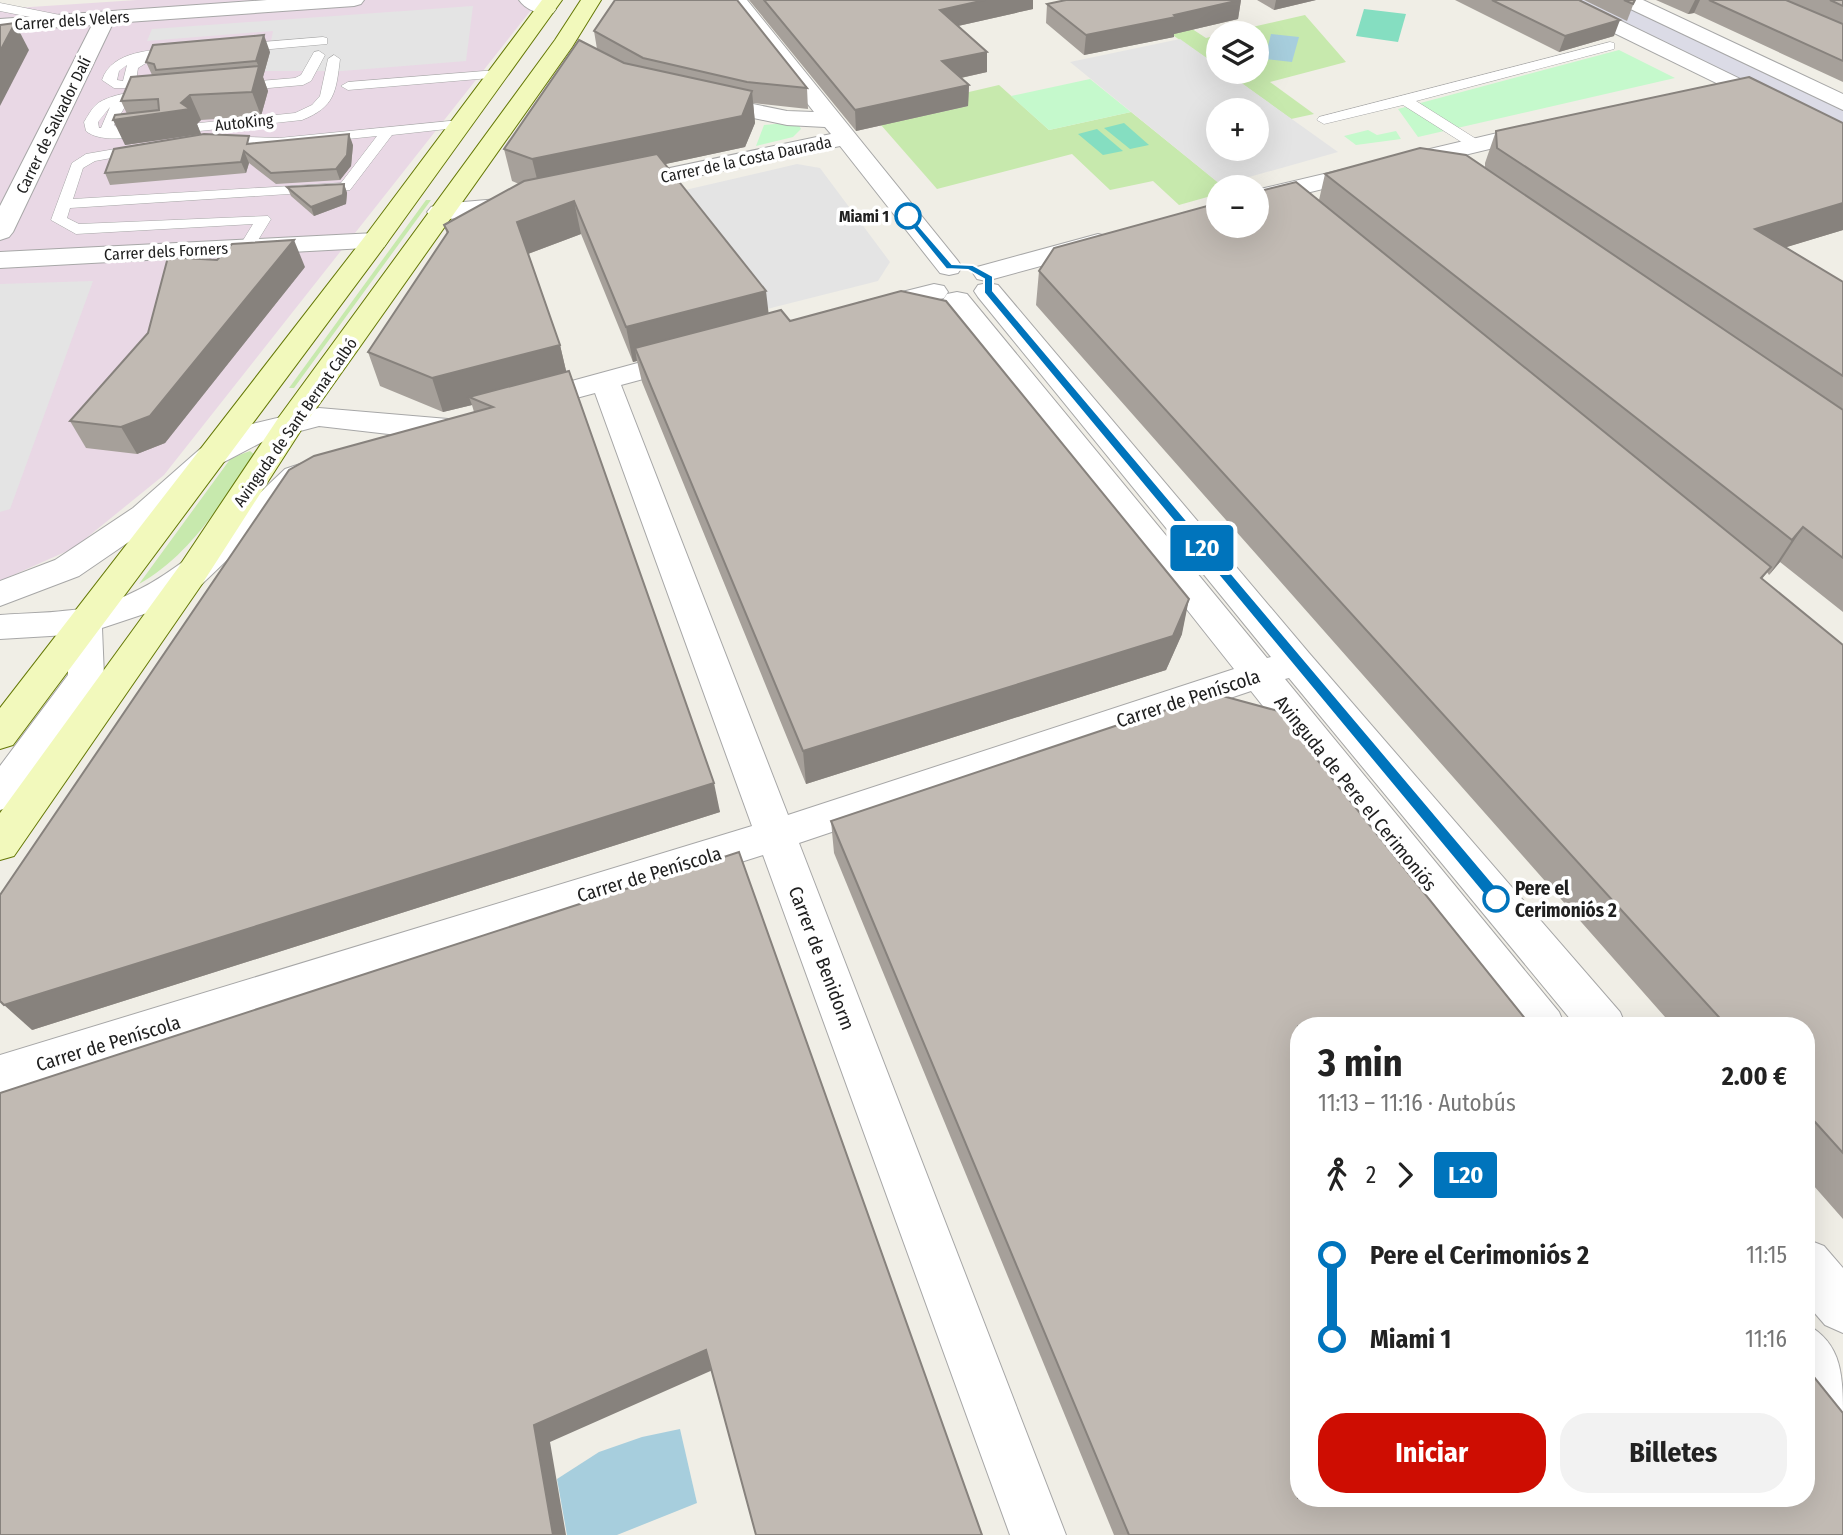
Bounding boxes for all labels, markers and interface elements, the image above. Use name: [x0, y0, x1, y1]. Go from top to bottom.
street label: Carrer dels Velers: [14, 7, 130, 34]
map controls: [1206, 21, 1269, 238]
button: layers: [1206, 21, 1269, 84]
street label: Carrer de Salvador Dalí: [12, 54, 95, 197]
button: +: [1206, 98, 1269, 161]
street label: AutoKing: [214, 110, 275, 135]
street label: Carrer de la Costa Daurada: [659, 132, 833, 187]
button: −: [1206, 175, 1269, 238]
marker: Miami 1: [895, 203, 921, 229]
place label: Miami 1: [839, 207, 889, 226]
street label: Carrer dels Forners: [104, 239, 229, 264]
street label: Avinguda de Sant Bernat Calbó: [230, 334, 361, 510]
line badge: L20: [1162, 525, 1242, 571]
text: L20: [1184, 534, 1220, 562]
street label: Carrer de Peníscola: [1113, 664, 1263, 733]
street label: Avinguda de Pere el Cerimoniós: [1270, 691, 1442, 896]
street label: Carrer de Peníscola: [574, 842, 724, 907]
place label: Pere el Cerimoniós 2: [1515, 877, 1617, 922]
street label: Carrer de Benidorm: [784, 883, 860, 1033]
marker: Pere el Cerimoniós 2: [1483, 886, 1509, 912]
street label: Carrer de Peníscola: [33, 1011, 183, 1076]
text: 3 min: [1318, 1040, 1403, 1086]
text: 2.00 €: [1722, 1061, 1787, 1092]
text: 11:13 – 11:16 · Autobús: [1318, 1089, 1516, 1117]
icon: walk: [1318, 1156, 1356, 1194]
icon: forward: [1386, 1156, 1424, 1194]
text: 2: [1366, 1161, 1376, 1189]
text: L20: [1448, 1161, 1483, 1189]
text: Pere el Cerimoniós 2: [1370, 1240, 1589, 1271]
text: 11:15: [1746, 1241, 1787, 1269]
text: Miami 1: [1370, 1324, 1451, 1355]
text: 11:16: [1745, 1325, 1787, 1353]
button: Iniciar: [1318, 1413, 1546, 1493]
button: Billetes: [1560, 1413, 1787, 1493]

